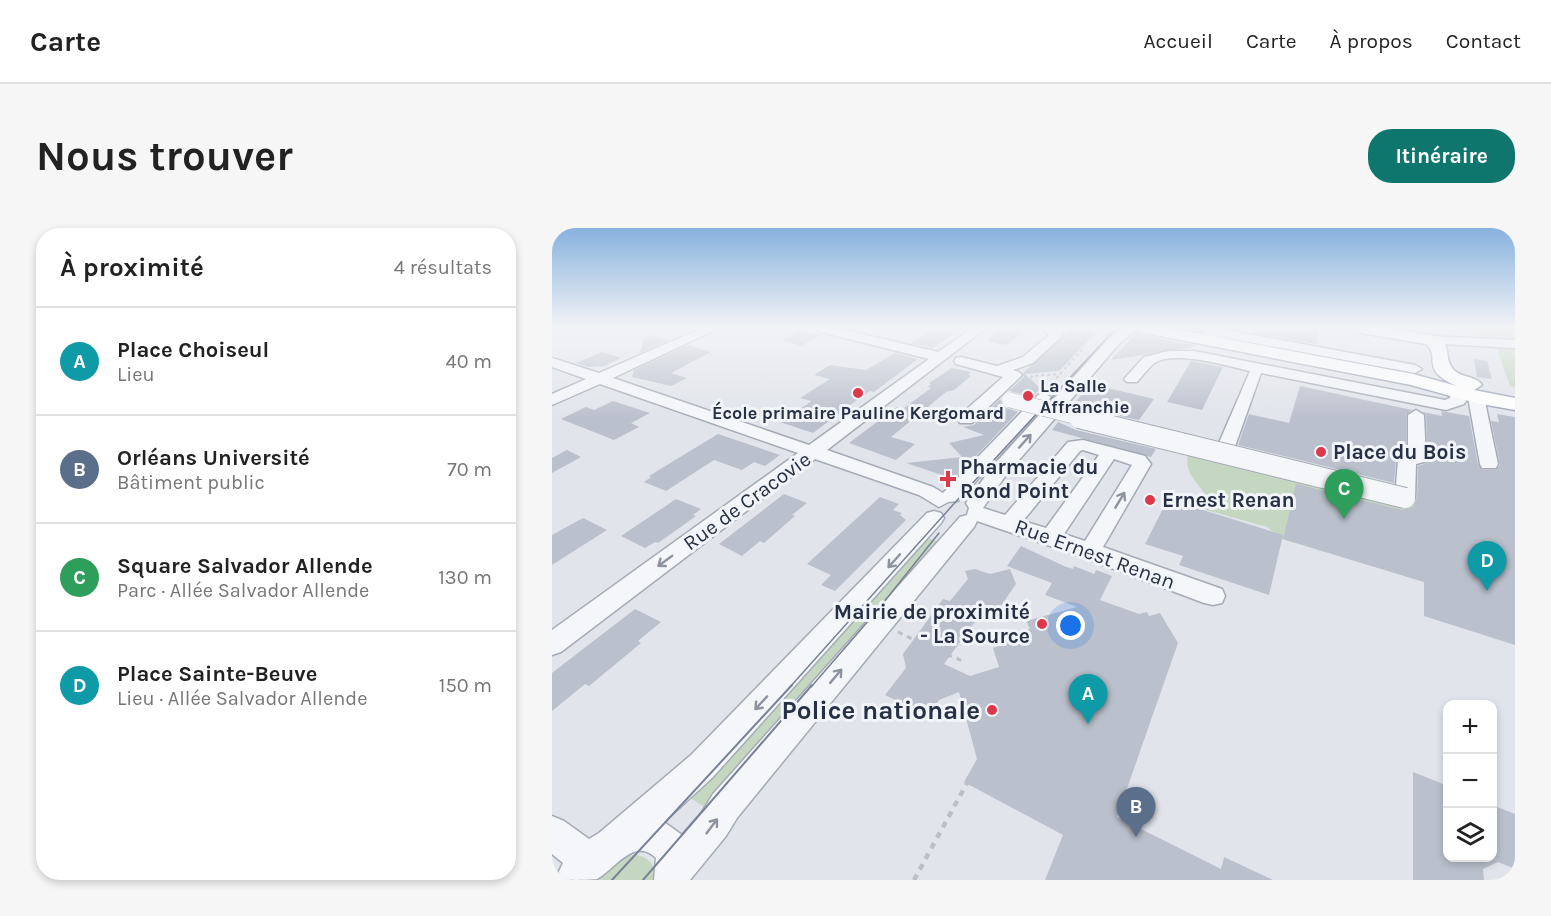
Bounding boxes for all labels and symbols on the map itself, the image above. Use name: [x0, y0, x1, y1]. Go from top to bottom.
place label: La Salle Affranchie: [1040, 375, 1129, 418]
marker: École primaire Pauline Kergomard: [851, 386, 865, 400]
marker: La Salle Affranchie: [1021, 389, 1035, 403]
place label: École primaire Pauline Kergomard: [712, 401, 1004, 424]
one-way arrow: [1018, 434, 1032, 449]
place label: Place du Bois: [1333, 440, 1466, 464]
marker: Place du Bois: [1314, 445, 1328, 459]
street label: Rue de Cracovie: [679, 447, 815, 555]
place label: Pharmacie du Rond Point: [960, 455, 1099, 503]
pin: C: [1324, 470, 1364, 519]
marker: Pharmacie du Rond Point: [941, 472, 955, 486]
place label: Ernest Renan: [1162, 488, 1295, 512]
one-way arrow: [1114, 492, 1126, 509]
marker: Ernest Renan: [1143, 493, 1157, 507]
street label: Rue Ernest Renan: [1012, 514, 1178, 594]
pin: D: [1468, 542, 1506, 591]
one-way arrow: [887, 553, 901, 568]
one-way arrow: [657, 555, 673, 567]
place label: Mairie de proximité - La Source: [834, 600, 1030, 648]
your location: [1056, 611, 1085, 640]
marker: Mairie de proximité - La Source: [1035, 617, 1049, 631]
one-way arrow: [829, 669, 843, 684]
pin: A: [1068, 674, 1108, 724]
one-way arrow: [754, 695, 768, 710]
place label: Police nationale: [782, 695, 980, 726]
marker: Police nationale: [985, 703, 999, 717]
pin: B: [1116, 788, 1156, 837]
one-way arrow: [705, 818, 718, 834]

